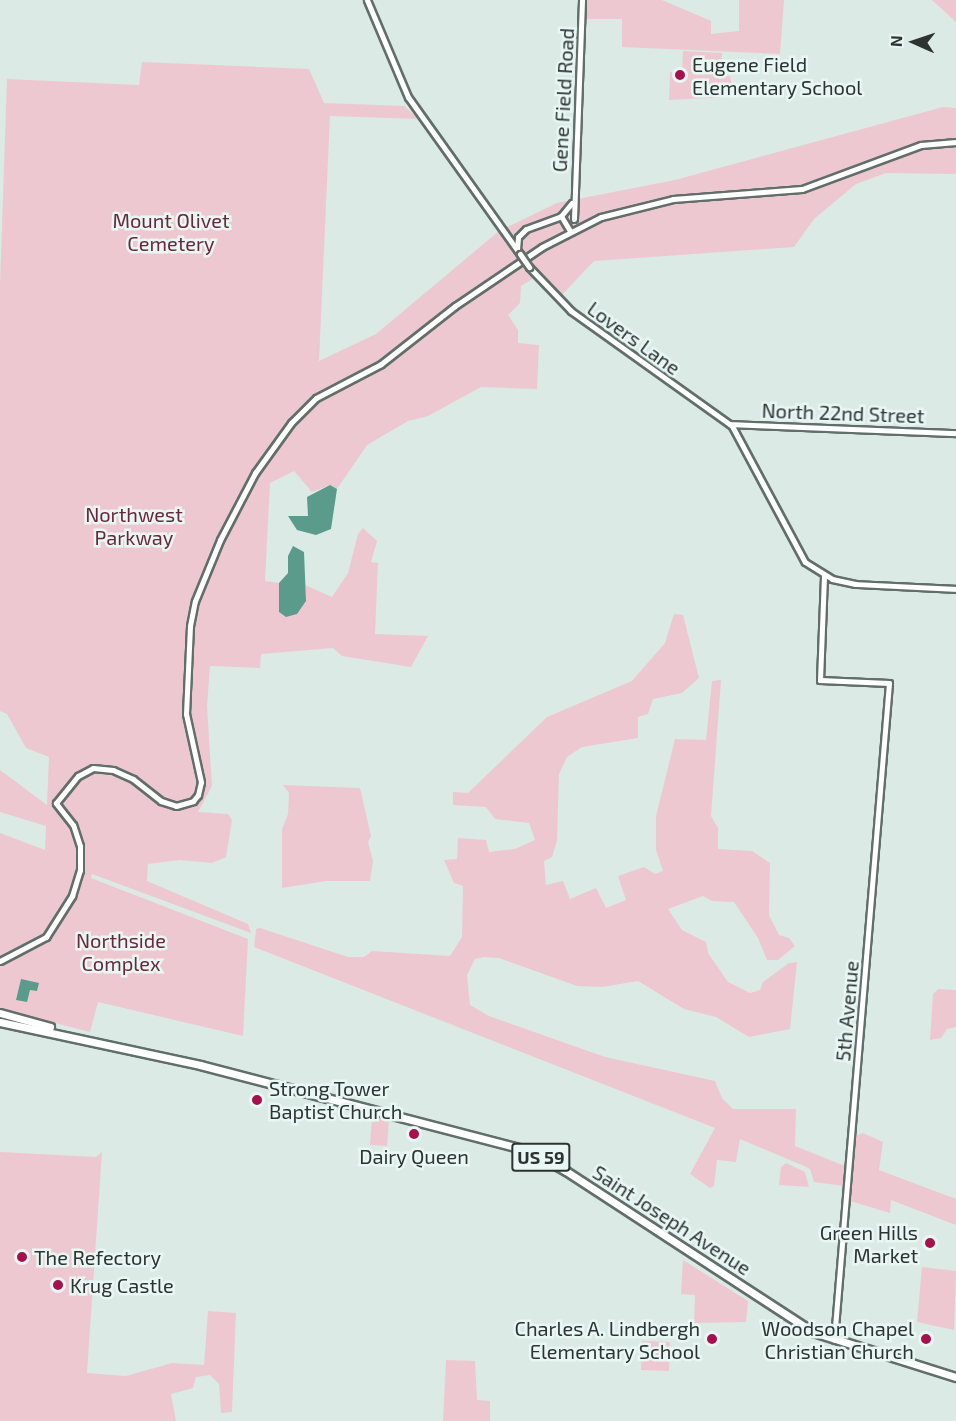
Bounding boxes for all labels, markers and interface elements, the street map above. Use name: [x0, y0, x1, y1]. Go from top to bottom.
north arrow: [884, 12, 944, 72]
street label: Gene Field Road: [547, 27, 579, 173]
text: N: [886, 35, 905, 47]
place label: Eugene Field Elementary School: [692, 52, 863, 99]
marker: Eugene Field Elementary School: [673, 68, 687, 82]
park label: Mount Olivet Cemetery: [112, 209, 230, 256]
street label: Lovers Lane: [583, 296, 685, 380]
street label: North 22nd Street: [761, 398, 925, 428]
park label: Northwest Parkway: [85, 503, 183, 550]
park label: Northside Complex: [76, 929, 166, 976]
street label: 5th Avenue: [831, 959, 863, 1063]
place label: Strong Tower Baptist Church: [269, 1076, 402, 1123]
marker: Strong Tower Baptist Church: [250, 1093, 264, 1107]
marker: Dairy Queen: [407, 1127, 421, 1141]
road number: US 59: [511, 1142, 571, 1172]
place label: Dairy Queen: [359, 1144, 469, 1168]
street label: Saint Joseph Avenue: [588, 1160, 756, 1280]
place label: Green Hills Market: [820, 1220, 918, 1267]
marker: Green Hills Market: [923, 1236, 937, 1250]
place label: The Refectory: [34, 1245, 161, 1269]
marker: The Refectory: [15, 1250, 29, 1264]
place label: Krug Castle: [70, 1273, 174, 1297]
marker: Krug Castle: [51, 1278, 65, 1292]
place label: Charles A. Lindbergh Elementary School: [514, 1316, 700, 1363]
place label: Woodson Chapel Christian Church: [761, 1316, 914, 1363]
marker: Charles A. Lindbergh Elementary School: [705, 1332, 719, 1346]
marker: Woodson Chapel Christian Church: [919, 1332, 933, 1346]

